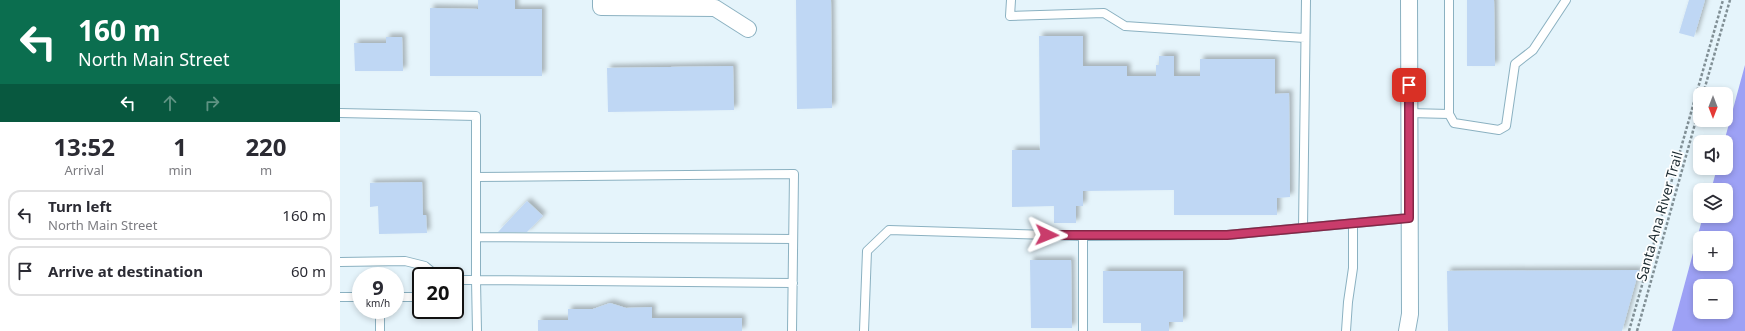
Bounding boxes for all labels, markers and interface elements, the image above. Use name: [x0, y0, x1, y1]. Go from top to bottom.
text: 160 m: [78, 11, 161, 49]
icon: left: [12, 16, 64, 68]
text: North Main Street: [78, 47, 229, 71]
pin: [1392, 68, 1426, 102]
icon: arrive: [1398, 74, 1420, 96]
north arrow: [1693, 87, 1733, 127]
map controls: [1693, 87, 1733, 319]
icon: left: [117, 92, 139, 114]
icon: ahead: [159, 92, 181, 114]
icon: right: [201, 92, 223, 114]
text: 13:52: [53, 130, 115, 163]
text: 1: [173, 130, 187, 163]
text: 220: [245, 130, 287, 163]
button: sound: [1693, 135, 1733, 175]
street label: Santa Ana River Trail: [1631, 149, 1687, 283]
text: Arrival: [64, 161, 104, 179]
text: min: [168, 161, 192, 179]
text: m: [260, 161, 272, 179]
button: layers: [1693, 183, 1733, 223]
text: Turn left: [48, 196, 112, 216]
icon: left: [14, 204, 36, 226]
text: 160 m: [282, 205, 326, 225]
position arrow: [1026, 214, 1068, 256]
text: North Main Street: [48, 216, 157, 234]
button: +: [1693, 231, 1733, 271]
icon: arrive: [14, 260, 36, 282]
text: Arrive at destination: [48, 261, 203, 281]
text: 60 m: [291, 261, 326, 281]
speed limit sign: 20: [412, 267, 464, 319]
text: 9: [372, 274, 384, 301]
button: −: [1693, 279, 1733, 319]
text: km/h: [366, 296, 390, 310]

